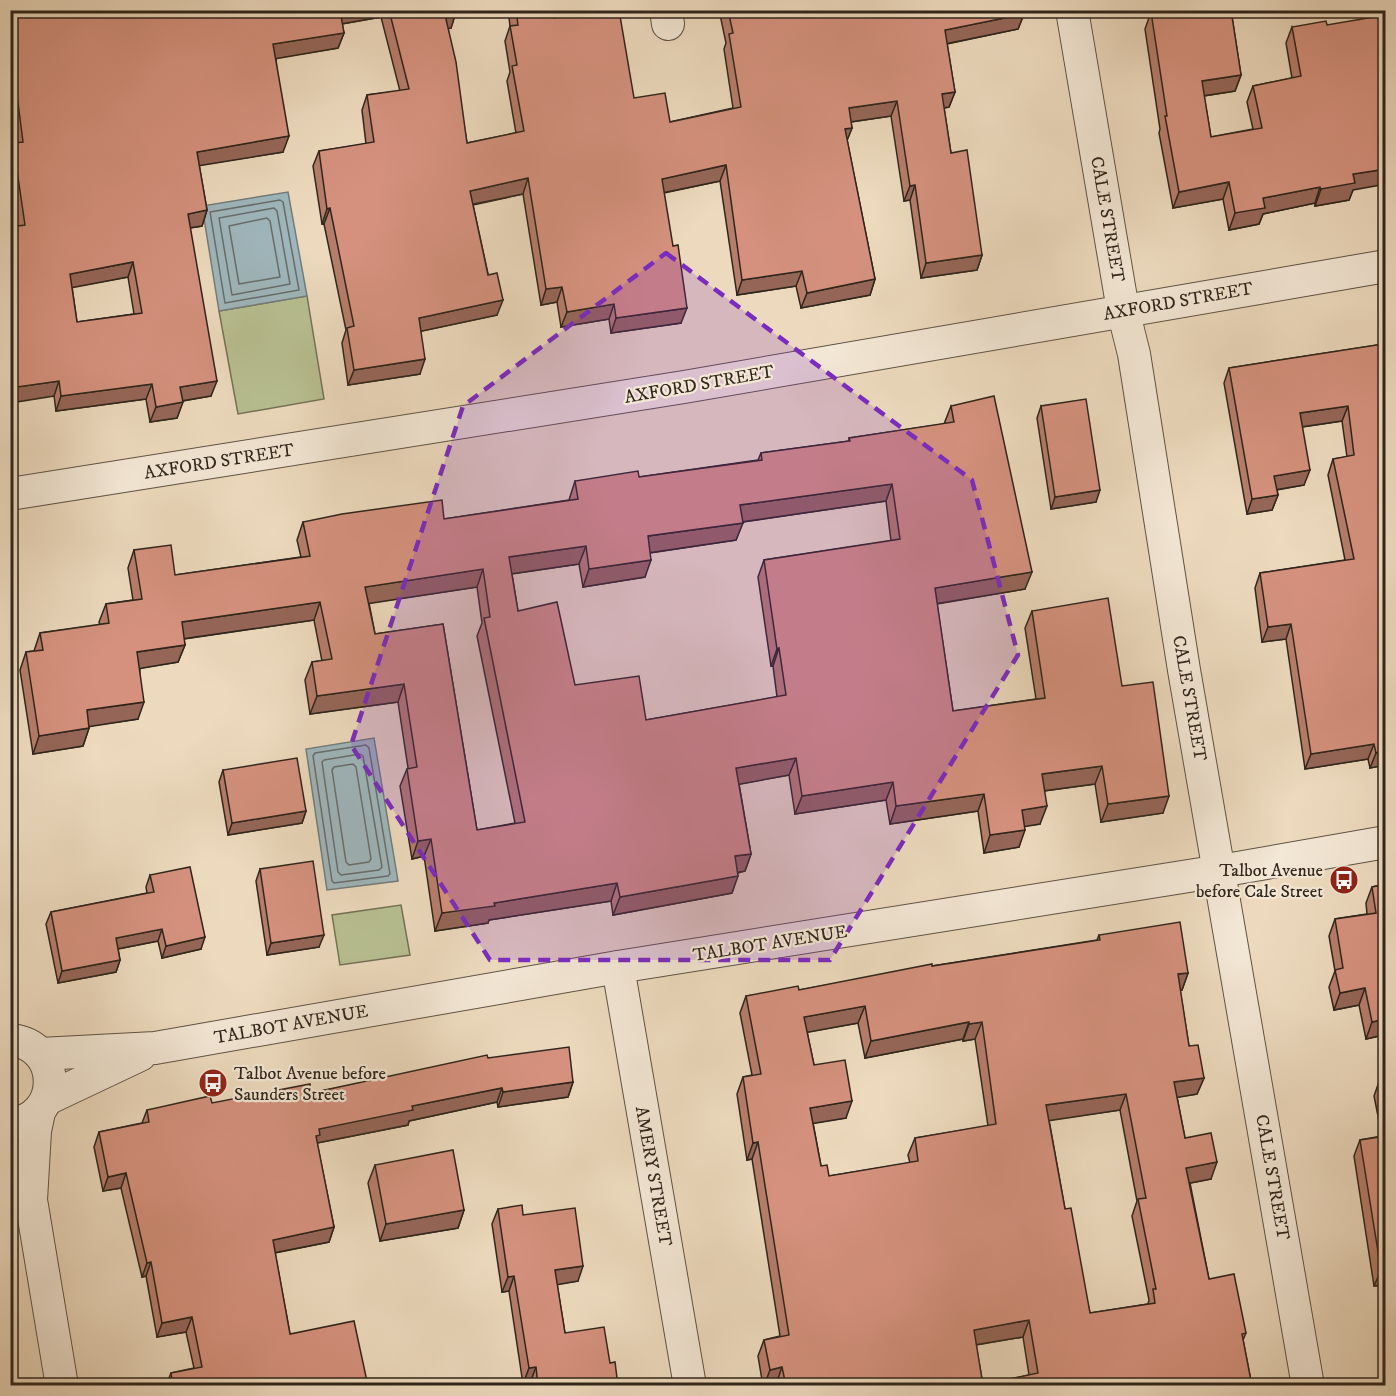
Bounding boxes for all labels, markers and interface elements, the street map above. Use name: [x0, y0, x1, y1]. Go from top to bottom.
street label: CALE STREET: [1085, 155, 1129, 284]
street label: AXFORD STREET: [1102, 278, 1255, 326]
street label: AXFORD STREET: [623, 361, 776, 409]
street label: AXFORD STREET: [143, 439, 296, 485]
street label: CALE STREET: [1167, 634, 1211, 763]
place label: Talbot Avenue before Cale Street: [1196, 860, 1323, 903]
bus stop icon: Talbot Avenue before Cale Street: [1328, 864, 1360, 896]
street label: TALBOT AVENUE: [692, 921, 849, 967]
street label: TALBOT AVENUE: [213, 1001, 370, 1049]
place label: Talbot Avenue before Saunders Street: [234, 1063, 386, 1106]
bus stop icon: Talbot Avenue before Saunders Street: [197, 1067, 229, 1099]
street label: AMERY STREET: [630, 1104, 676, 1248]
street label: CALE STREET: [1250, 1113, 1294, 1242]

